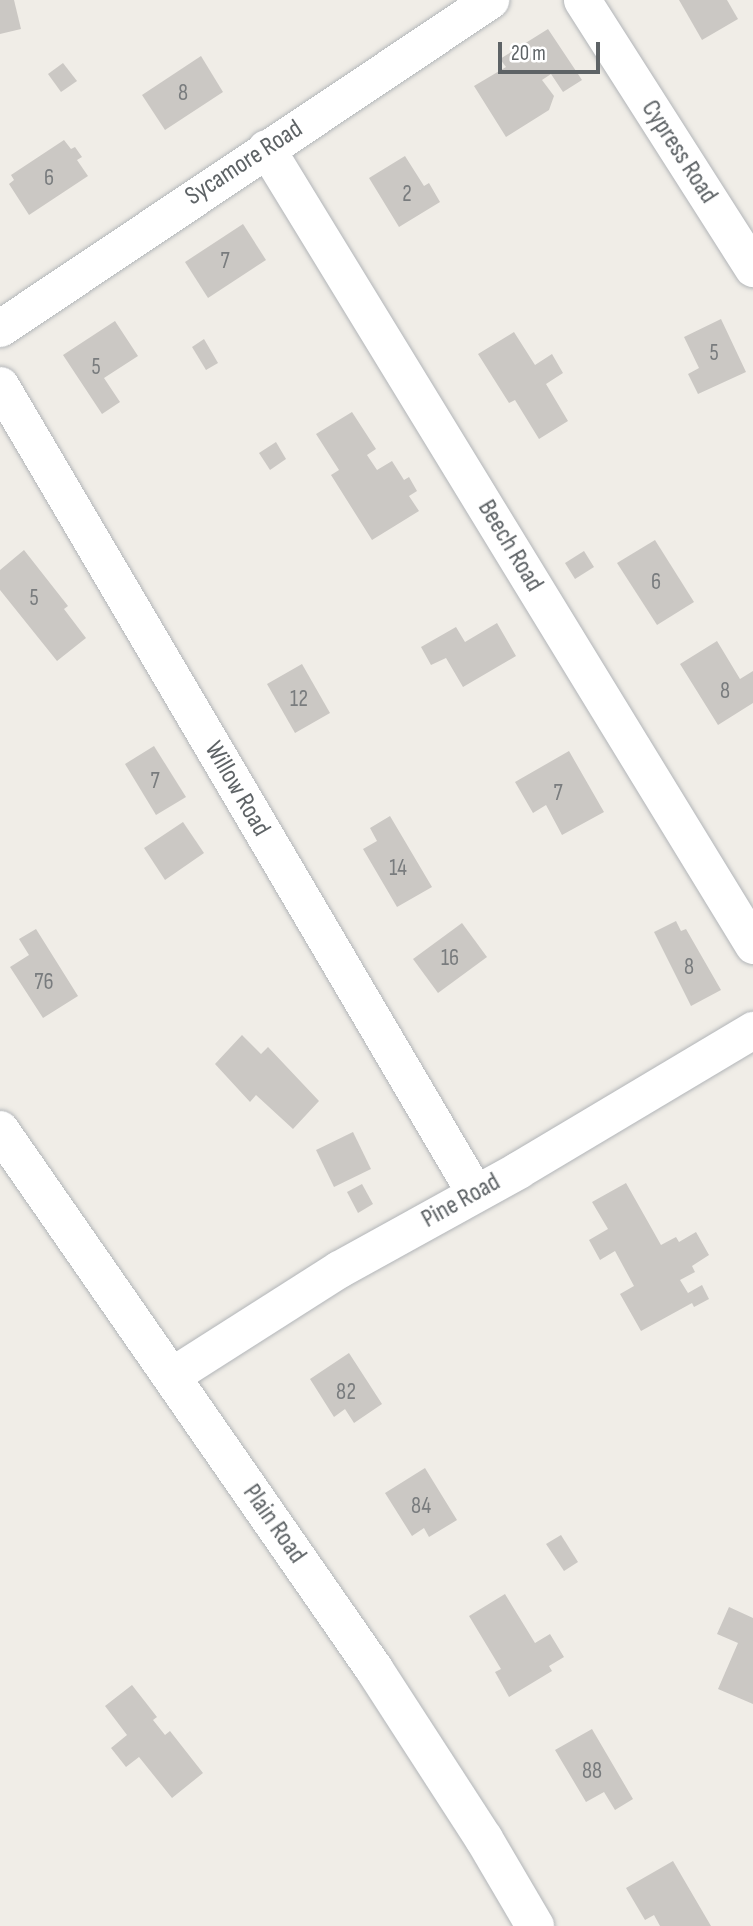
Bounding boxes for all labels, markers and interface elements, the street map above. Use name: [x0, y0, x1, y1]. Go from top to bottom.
scale bar: [501, 28, 602, 72]
text: 20 m: [511, 41, 546, 66]
house number: 8: [178, 79, 188, 107]
street label: Cypress Road: [634, 95, 724, 209]
street label: Sycamore Road: [180, 114, 308, 212]
house number: 6: [44, 164, 54, 192]
house number: 2: [402, 180, 412, 208]
house number: 7: [220, 247, 230, 275]
house number: 5: [709, 339, 719, 367]
house number: 5: [91, 353, 101, 381]
street label: Beech Road: [471, 494, 549, 598]
house number: 6: [651, 568, 661, 596]
house number: 5: [29, 584, 39, 612]
house number: 8: [720, 677, 730, 705]
house number: 12: [290, 685, 308, 713]
street label: Willow Road: [197, 736, 277, 842]
house number: 7: [150, 767, 160, 795]
house number: 7: [553, 779, 563, 807]
house number: 14: [389, 854, 407, 882]
house number: 16: [441, 944, 459, 972]
house number: 8: [684, 953, 694, 981]
house number: 76: [34, 968, 54, 996]
street label: Pine Road: [416, 1167, 506, 1235]
house number: 82: [336, 1378, 356, 1406]
street label: Plain Road: [236, 1479, 312, 1569]
house number: 84: [411, 1492, 431, 1520]
house number: 88: [582, 1757, 602, 1785]

